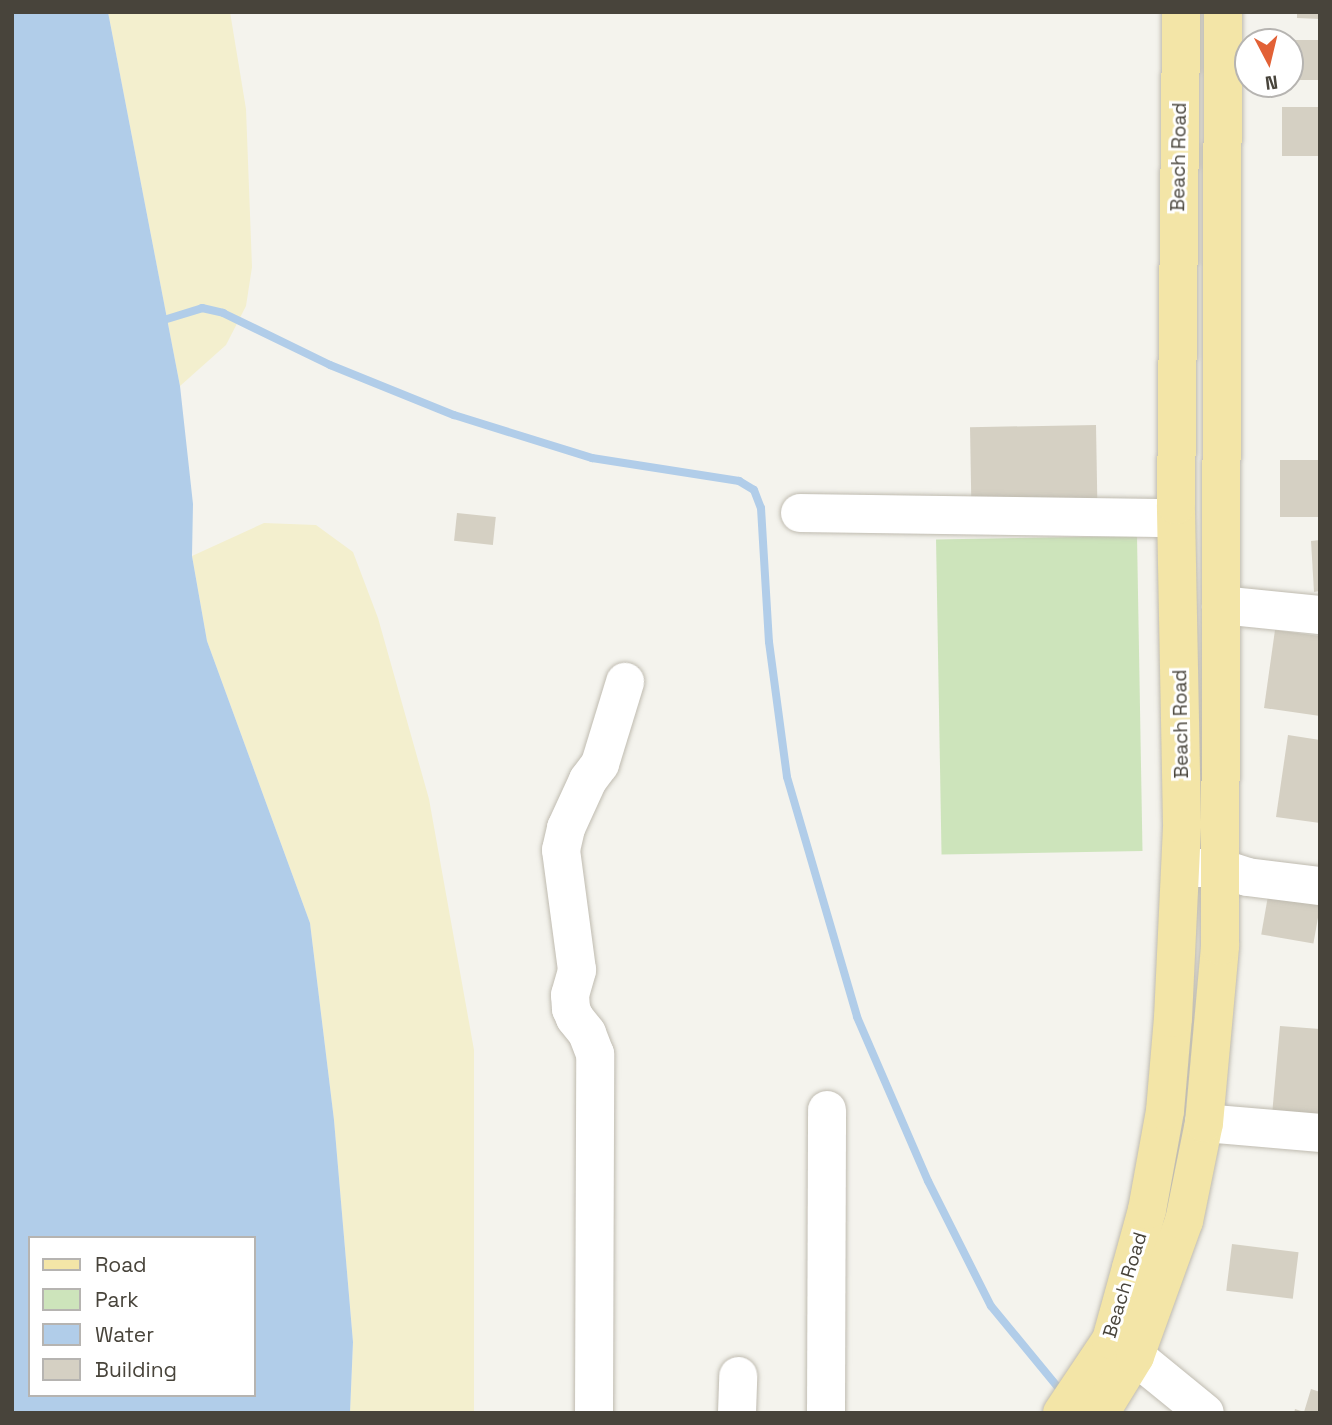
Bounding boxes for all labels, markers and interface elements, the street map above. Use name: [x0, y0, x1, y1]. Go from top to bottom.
north arrow: [1234, 28, 1304, 98]
text: N: [1264, 69, 1279, 96]
street label: Beach Road: [1167, 102, 1191, 212]
street label: Beach Road: [1169, 669, 1193, 779]
street label: Beach Road: [1098, 1230, 1152, 1340]
legend: [28, 1236, 256, 1397]
text: Road: [95, 1251, 147, 1278]
text: Park: [95, 1286, 139, 1313]
text: Water: [95, 1321, 154, 1348]
text: Building: [95, 1356, 177, 1383]

